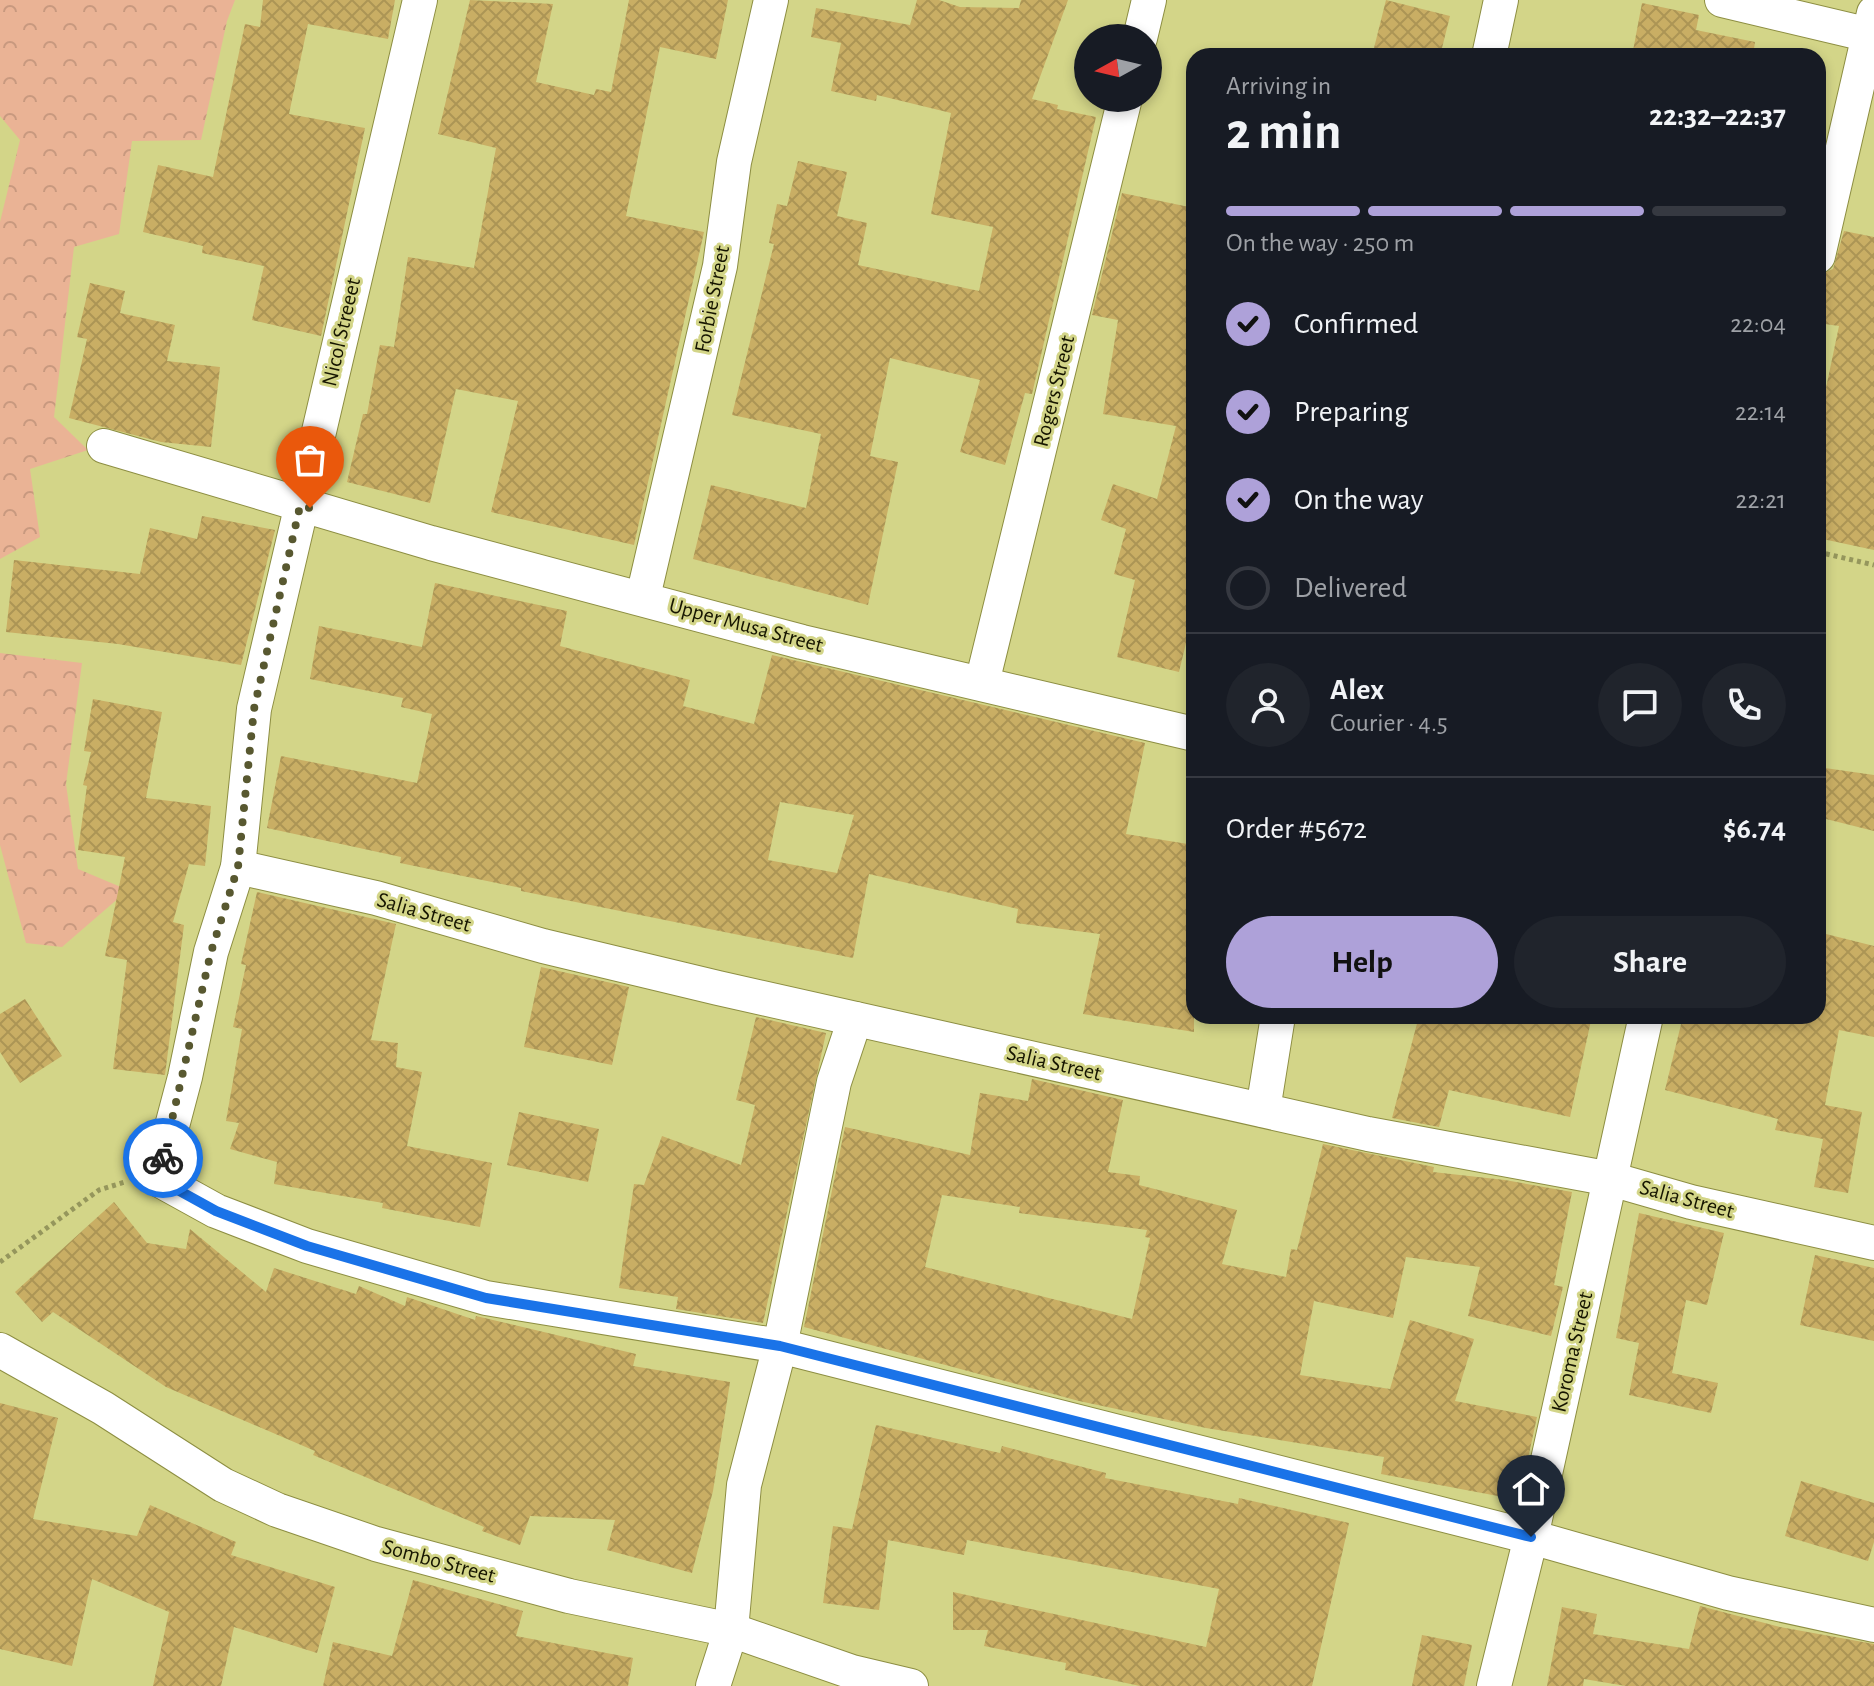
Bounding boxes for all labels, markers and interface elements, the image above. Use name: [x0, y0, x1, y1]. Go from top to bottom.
north arrow: [1074, 24, 1162, 112]
map controls: [1074, 24, 1162, 112]
text: Arriving in: [1226, 73, 1331, 99]
text: 22:32–22:37: [1649, 101, 1786, 131]
text: 2 min: [1226, 106, 1341, 158]
text: On the way · 250 m: [1226, 230, 1414, 256]
street label: Forbie Street: [691, 244, 733, 354]
street label: Nicol Streeet: [318, 276, 364, 388]
icon: check: [1226, 302, 1270, 346]
text: Confirmed: [1294, 309, 1418, 339]
text: 22:04: [1730, 311, 1786, 337]
street label: Rogers Street: [1030, 333, 1078, 449]
icon: check: [1226, 390, 1270, 434]
text: Preparing: [1294, 397, 1409, 427]
text: 22:14: [1735, 399, 1786, 425]
pin: [276, 426, 344, 508]
icon: bag: [288, 438, 332, 482]
icon: check: [1226, 478, 1270, 522]
text: On the way: [1294, 485, 1423, 515]
text: 22:21: [1736, 487, 1786, 513]
text: Delivered: [1294, 573, 1407, 603]
street label: Upper Musa Street: [667, 594, 825, 656]
button: person: [1226, 663, 1310, 747]
button: chat: [1598, 663, 1682, 747]
button: phone: [1702, 663, 1786, 747]
text: Alex: [1330, 675, 1384, 705]
text: Courier · 4.5: [1330, 710, 1448, 736]
text: Order #5672: [1226, 814, 1367, 844]
text: $6.74: [1723, 814, 1786, 844]
street label: Salia Street: [375, 888, 473, 936]
button: Help: [1226, 916, 1498, 1008]
button: Share: [1514, 916, 1786, 1008]
street label: Salia Street: [1005, 1041, 1103, 1085]
courier: [123, 1118, 203, 1198]
icon: bike: [141, 1136, 185, 1180]
street label: Salia Street: [1638, 1176, 1736, 1222]
street label: Koroma Street: [1547, 1290, 1597, 1414]
pin: [1497, 1455, 1565, 1537]
icon: home: [1509, 1467, 1553, 1511]
street label: Sombo Street: [380, 1535, 498, 1587]

